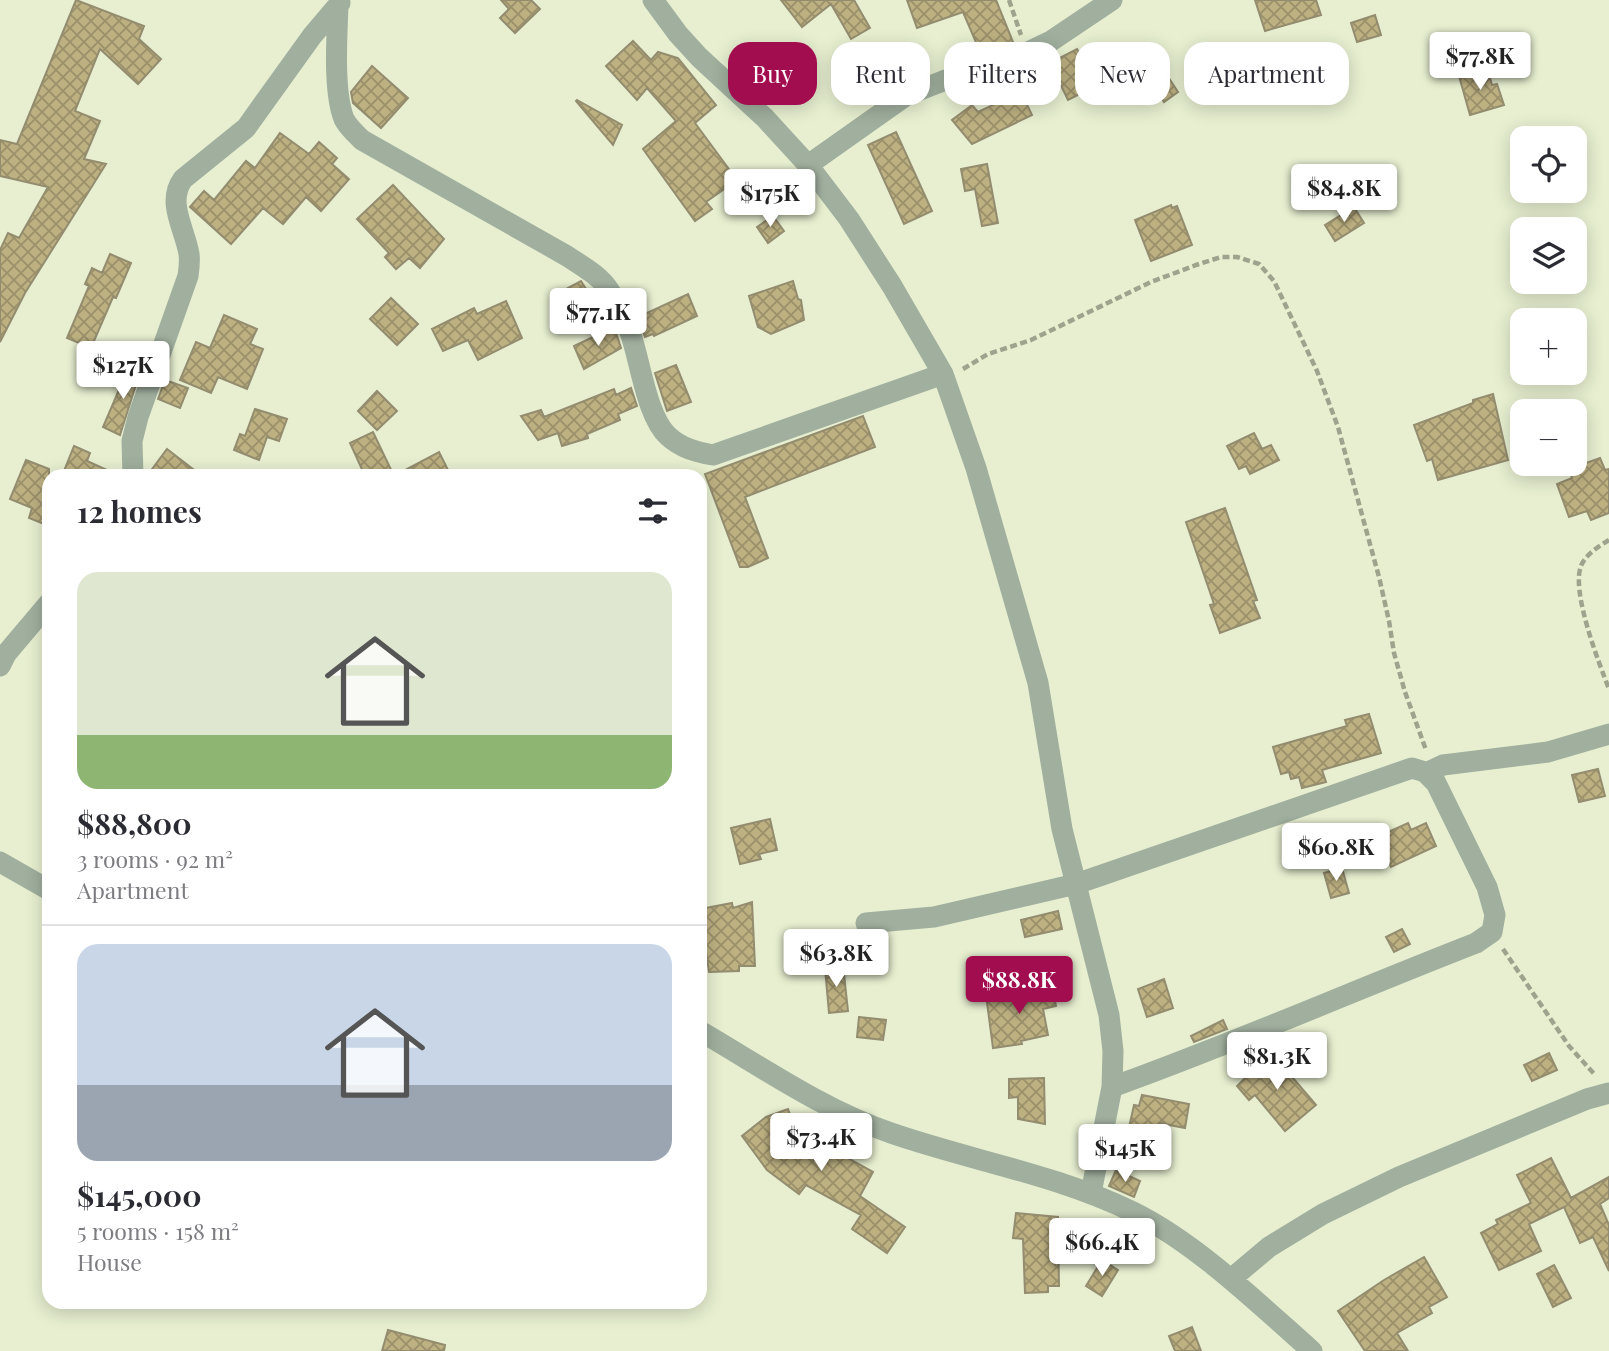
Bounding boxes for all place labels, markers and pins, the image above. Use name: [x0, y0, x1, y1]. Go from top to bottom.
pin: $77.8K: [1423, 32, 1537, 92]
pin: $84.8K: [1287, 164, 1401, 224]
pin: $175K: [721, 170, 819, 229]
pin: $77.1K: [541, 288, 655, 348]
pin: $127K: [74, 342, 172, 401]
pin: $60.8K: [1279, 824, 1393, 883]
pin: $63.8K: [779, 930, 893, 989]
pin: $88.8K: [962, 956, 1076, 1016]
pin: $81.3K: [1220, 1032, 1334, 1092]
pin: $73.4K: [764, 1114, 878, 1173]
pin: $145K: [1076, 1124, 1174, 1184]
pin: $66.4K: [1045, 1218, 1159, 1278]

